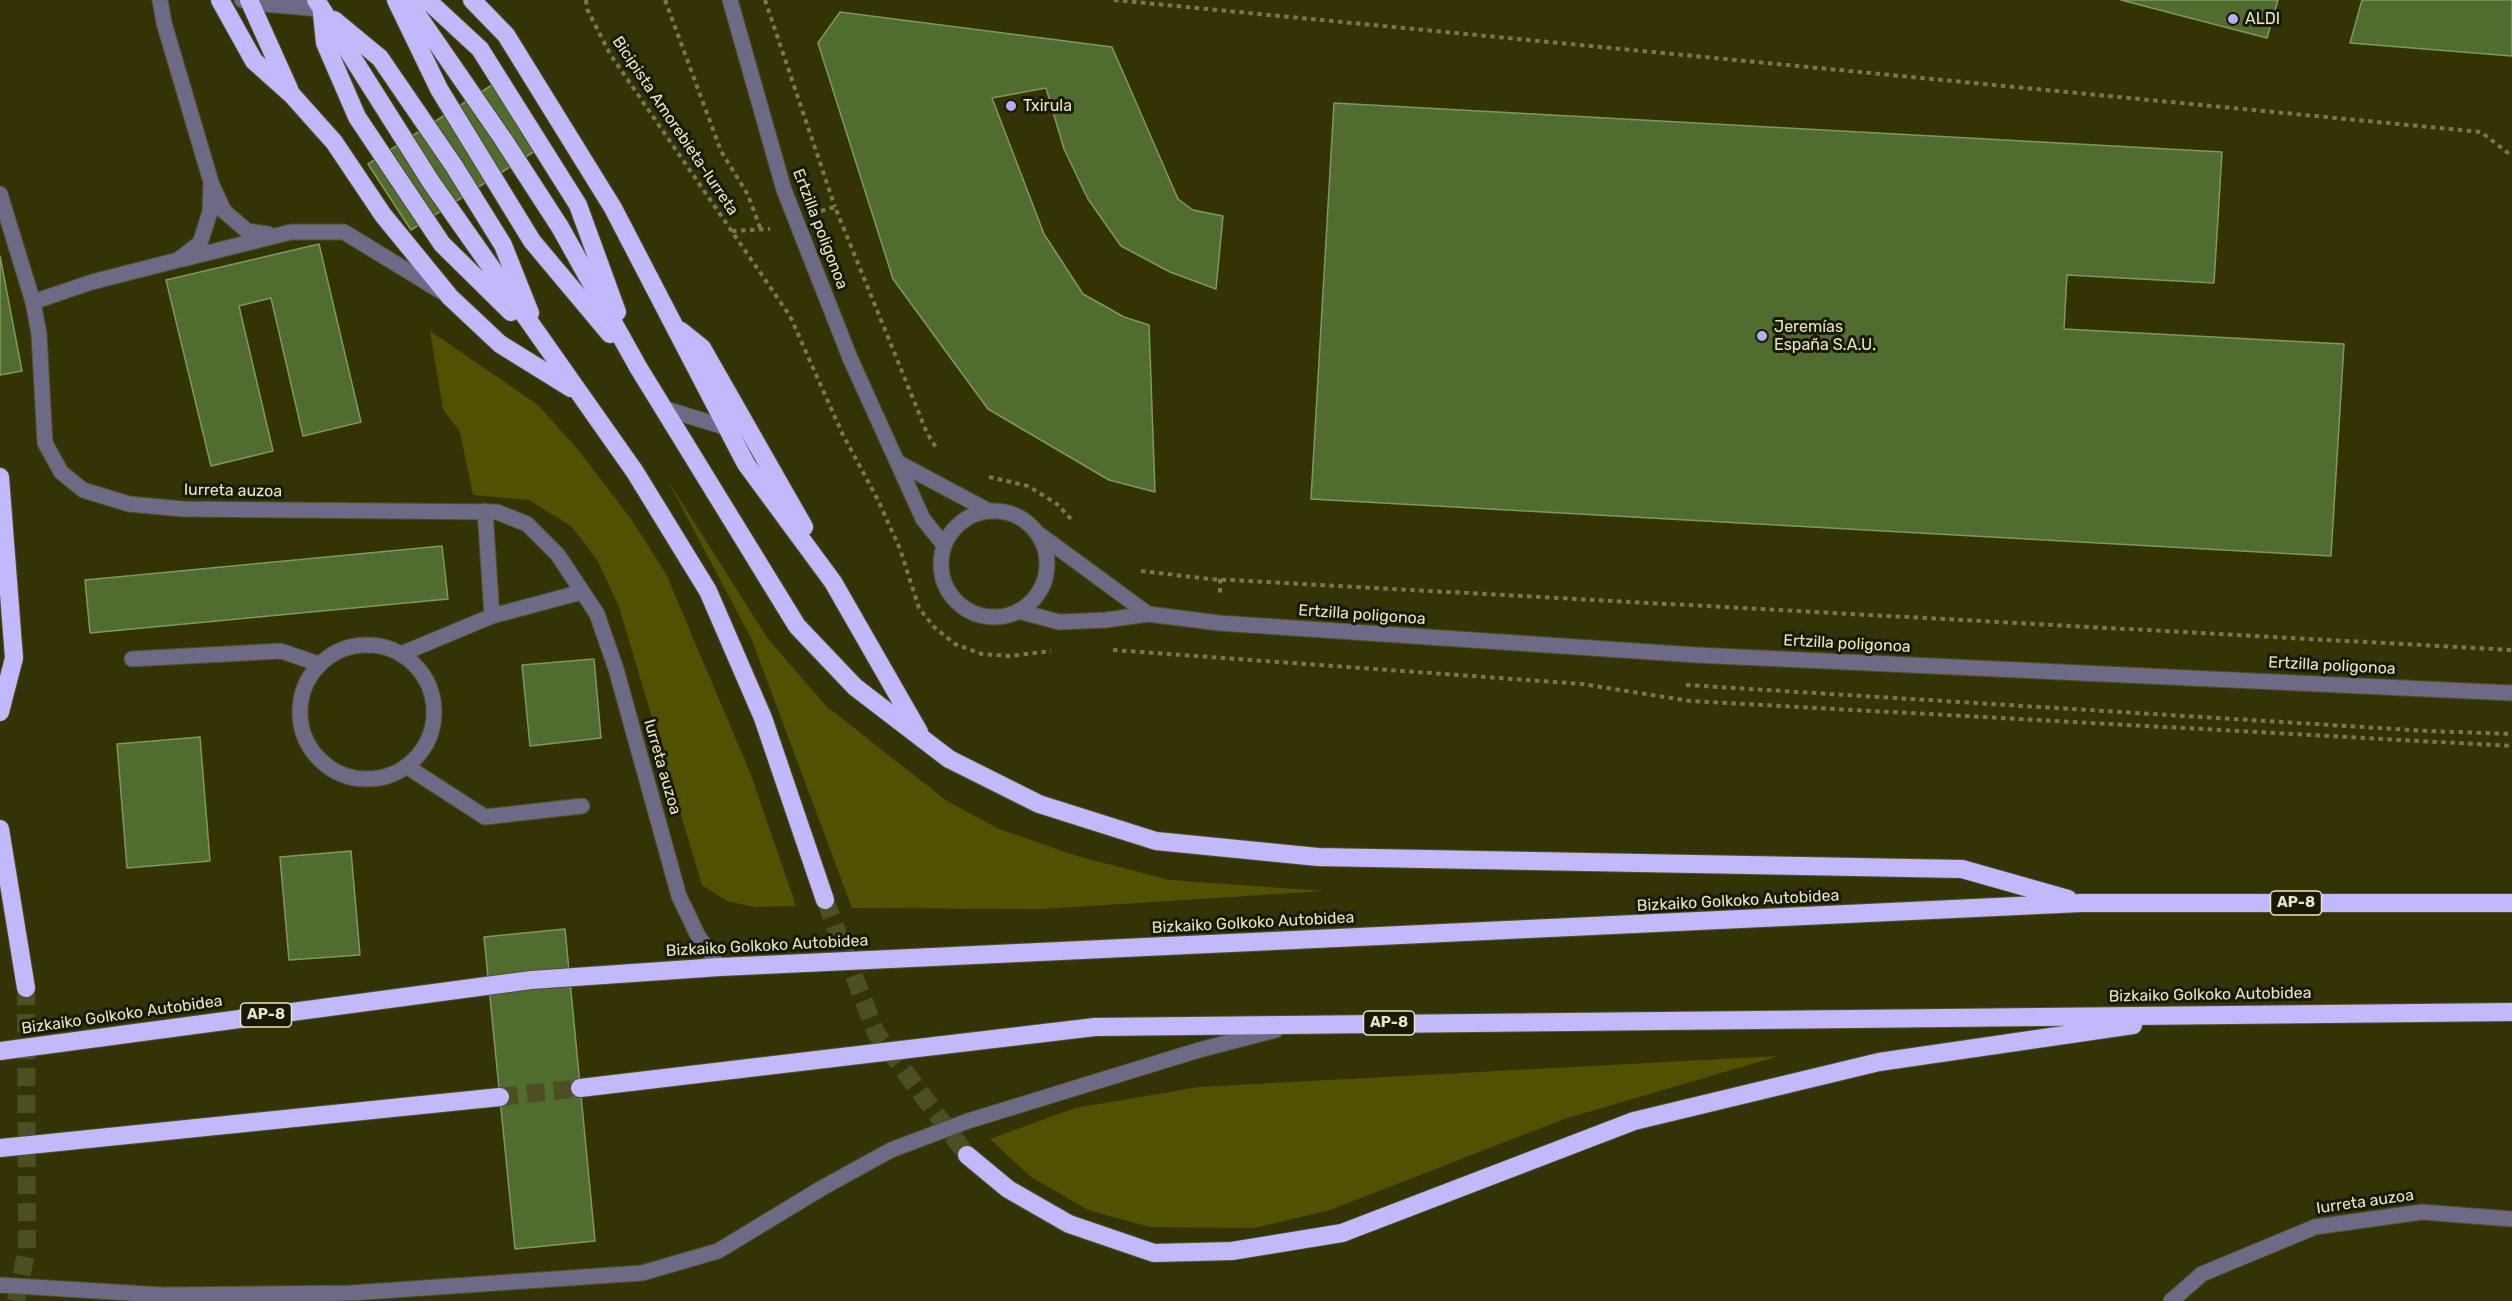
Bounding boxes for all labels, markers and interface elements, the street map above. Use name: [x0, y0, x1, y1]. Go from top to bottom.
place label: ALDI: [2245, 9, 2280, 29]
marker: ALDI: [2226, 12, 2240, 26]
street label: Bicipista Amorebieta-Iurreta: [608, 33, 742, 219]
place label: Txirula: [1023, 96, 1072, 116]
marker: Txirula: [1004, 99, 1018, 113]
street label: Ertzilla poligonoa: [788, 166, 852, 292]
place label: Jeremías España S.A.U.: [1774, 317, 1876, 355]
marker: Jeremías España S.A.U.: [1755, 329, 1769, 343]
street label: Iurreta auzoa: [184, 481, 282, 501]
street label: Ertzilla poligonoa: [1298, 601, 1426, 629]
street label: Ertzilla poligonoa: [1783, 631, 1911, 657]
street label: Ertzilla poligonoa: [2268, 653, 2396, 679]
street label: Iurreta auzoa: [639, 717, 685, 817]
street label: Bizkaiko Golkoko Autobidea: [1636, 886, 1840, 916]
road number: AP-8: [2270, 891, 2322, 915]
street label: Bizkaiko Golkoko Autobidea: [1151, 908, 1355, 938]
street label: Bizkaiko Golkoko Autobidea: [665, 931, 869, 961]
street label: Bizkaiko Golkoko Autobidea: [2108, 984, 2312, 1006]
street label: Bizkaiko Golkoko Autobidea: [20, 991, 224, 1039]
road number: AP-8: [240, 1003, 292, 1027]
road number: AP-8: [1364, 1011, 1414, 1035]
street label: Iurreta auzoa: [2315, 1186, 2415, 1218]

